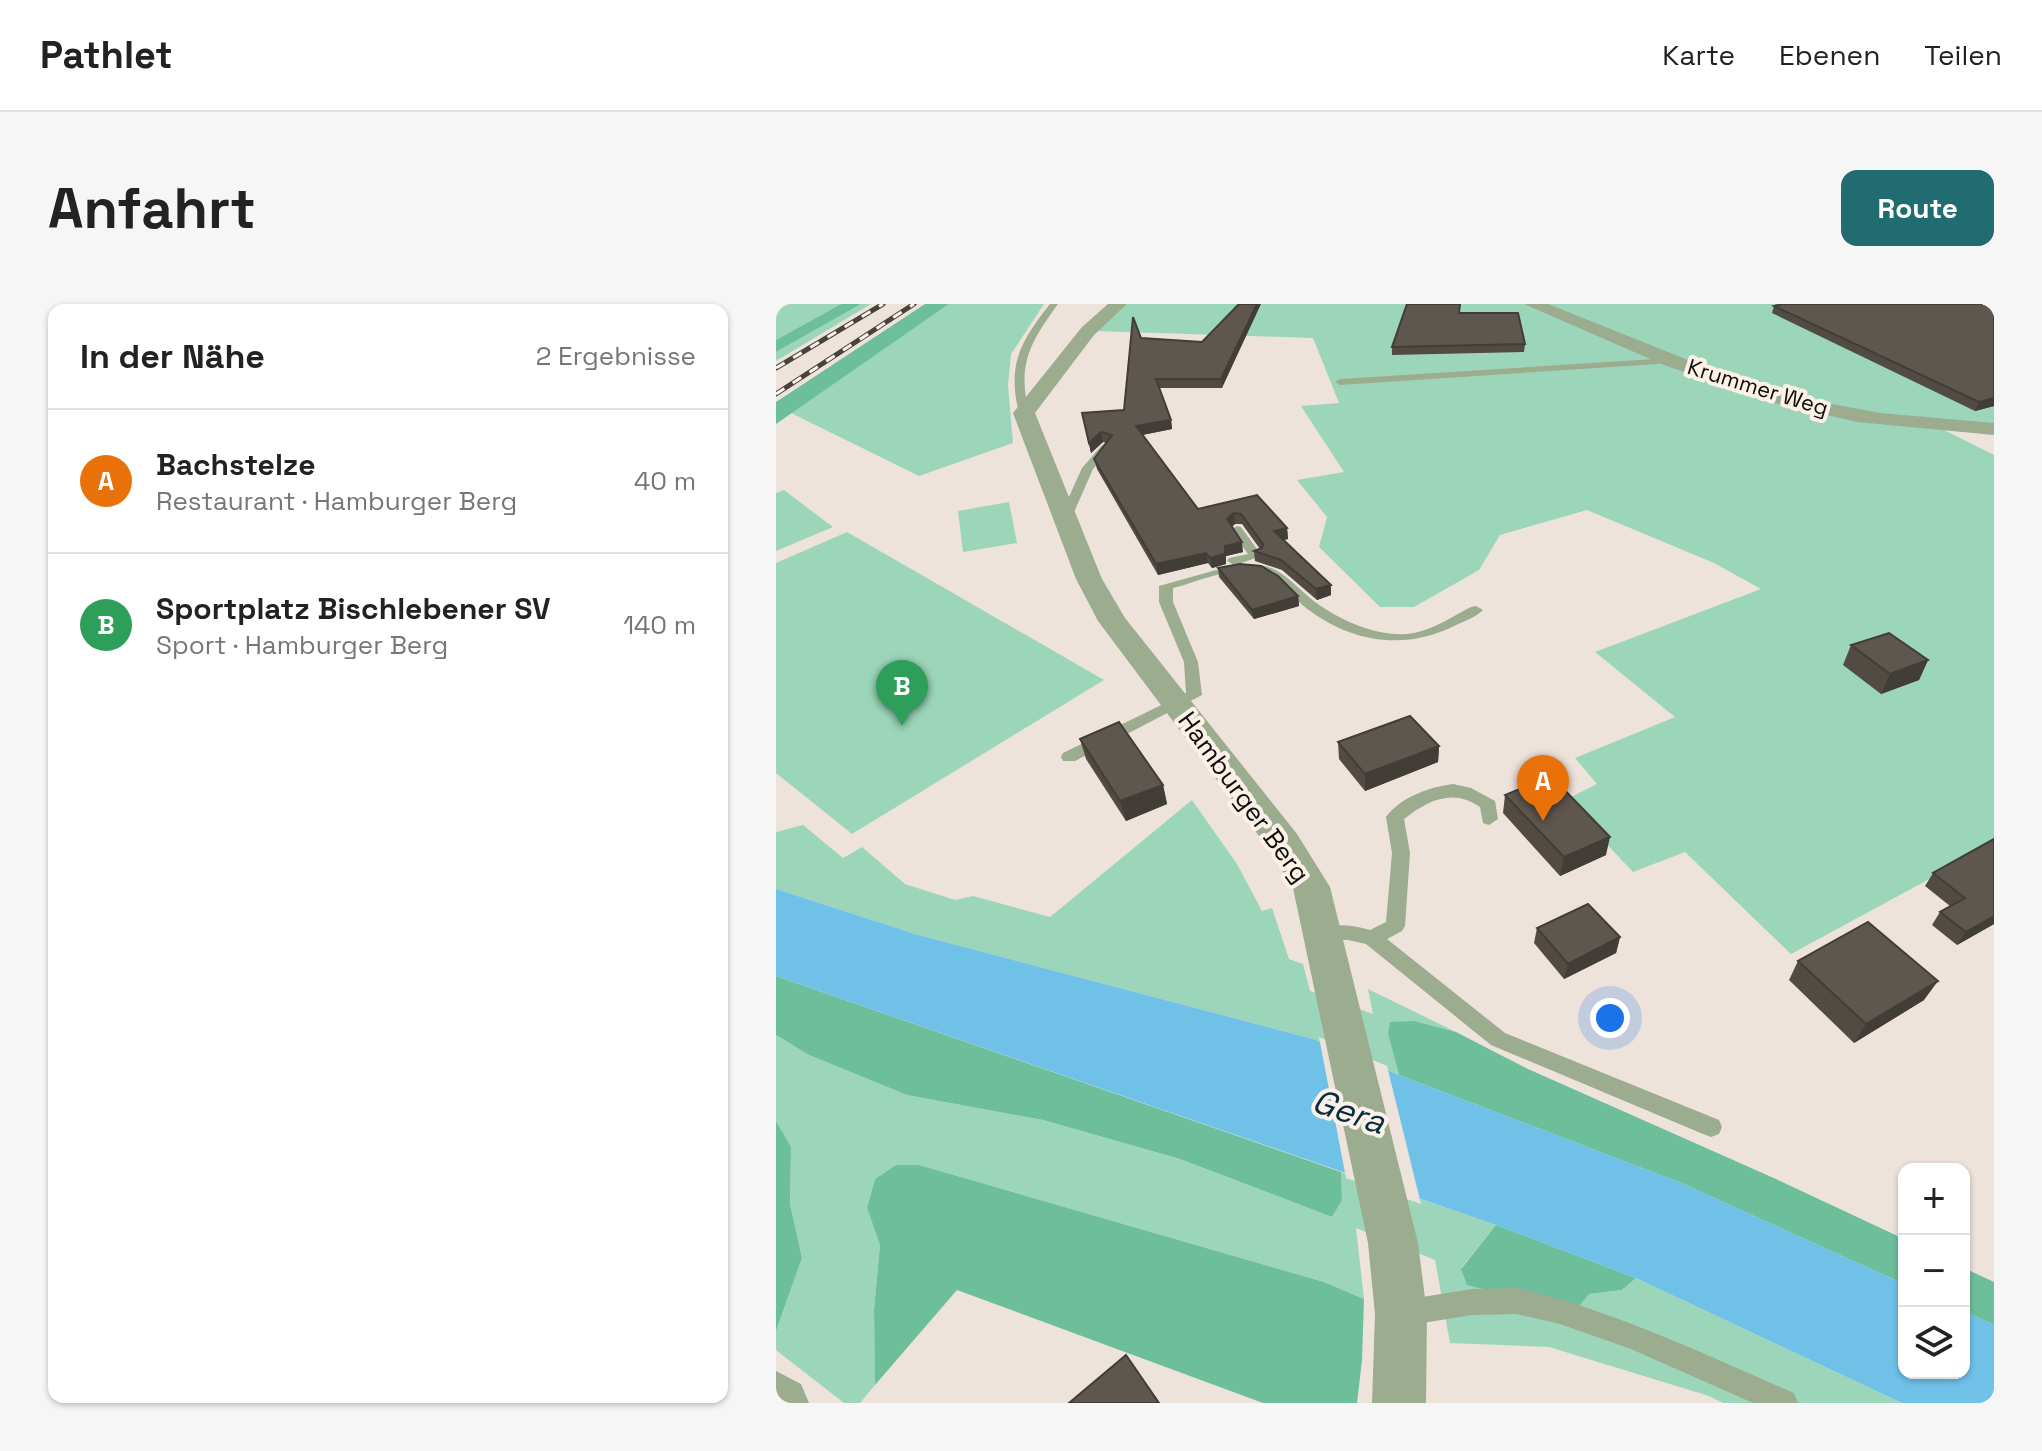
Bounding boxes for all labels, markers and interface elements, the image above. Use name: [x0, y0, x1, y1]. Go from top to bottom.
text: Pathlet: [40, 31, 173, 79]
text: Karte: [1662, 37, 1735, 73]
text: Ebenen: [1779, 37, 1880, 73]
text: Teilen: [1924, 37, 2002, 73]
button: Route: [1841, 170, 1994, 246]
text: Anfahrt: [48, 173, 256, 244]
text: In der Nähe: [80, 335, 265, 378]
text: 2 Ergebnisse: [536, 339, 696, 373]
street label: Krummer Weg: [1684, 352, 1832, 422]
text: Bachstelze: [156, 445, 315, 484]
text: A: [98, 464, 114, 498]
text: 40 m: [634, 464, 696, 498]
text: Restaurant · Hamburger Berg: [156, 484, 517, 518]
text: Sportplatz Bischlebener SV: [156, 589, 551, 628]
text: B: [97, 608, 115, 642]
text: 140 m: [623, 608, 696, 642]
text: Sport · Hamburger Berg: [156, 628, 448, 662]
pin: B: [876, 660, 928, 726]
street label: Hamburger Berg: [1170, 705, 1318, 889]
pin: A: [1517, 755, 1569, 821]
your location: [1590, 998, 1630, 1038]
water label: Gera: [1307, 1079, 1391, 1144]
map controls: [1898, 1163, 1970, 1379]
button: +: [1898, 1163, 1970, 1235]
button: −: [1898, 1235, 1970, 1307]
button: layers: [1898, 1307, 1970, 1379]

